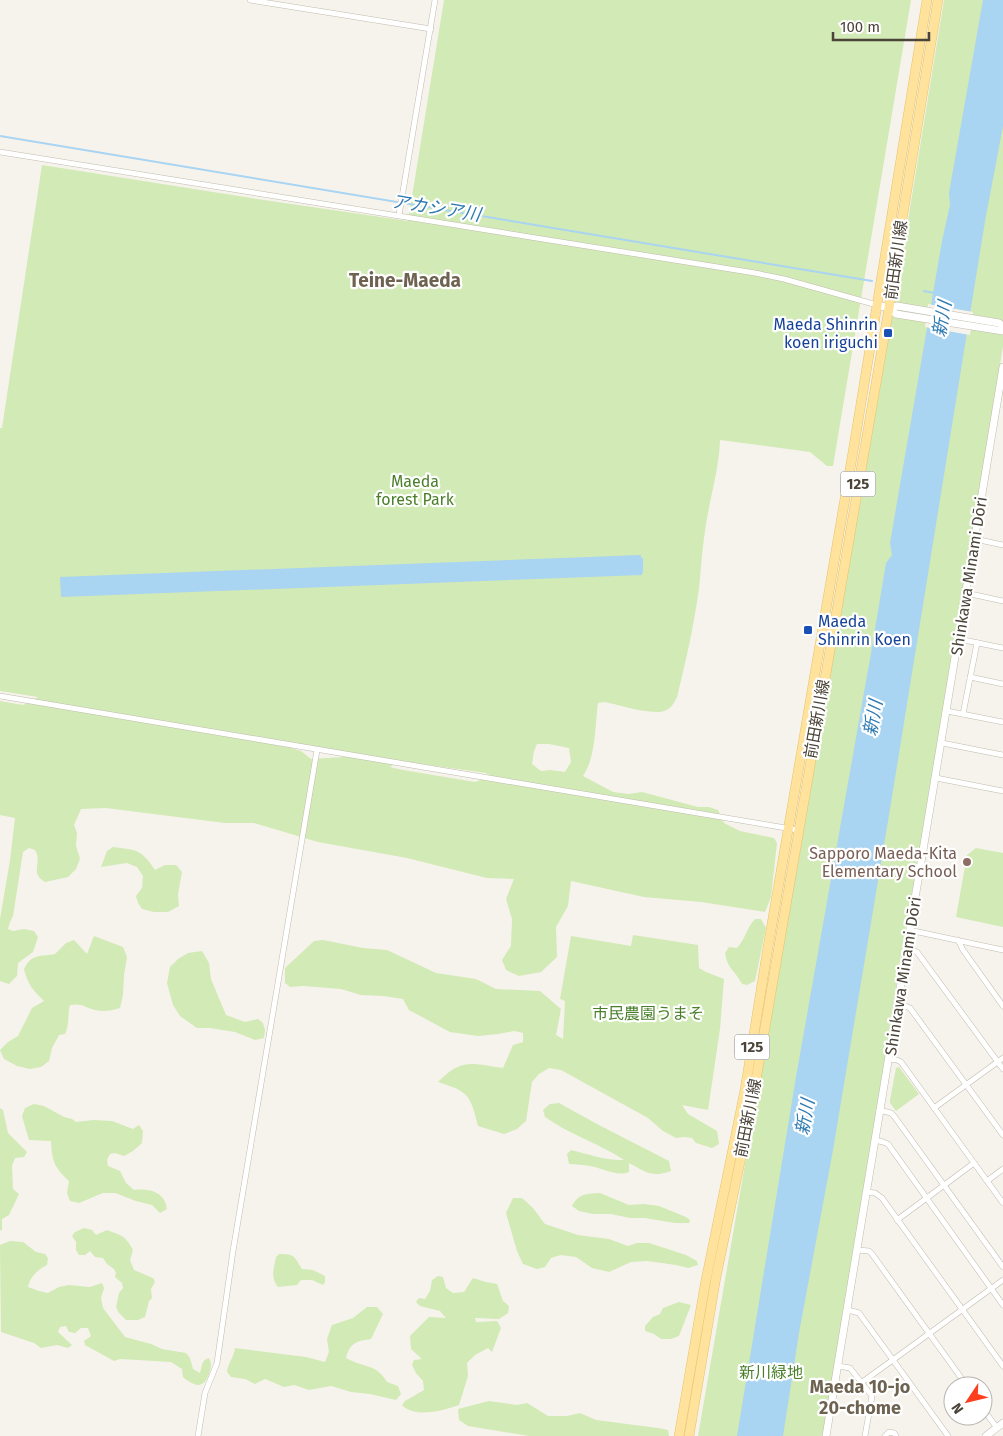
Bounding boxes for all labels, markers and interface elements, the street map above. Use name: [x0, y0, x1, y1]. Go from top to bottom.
scale bar: [833, 10, 929, 42]
text: 100 m: [840, 18, 880, 36]
water label: アカシア川: [390, 190, 484, 226]
street label: 前田新川線: [881, 219, 911, 301]
district label: Teine-Maeda: [349, 269, 461, 292]
water label: 新川: [928, 297, 956, 339]
place label: Maeda Shinrin koen iriguchi: [774, 315, 878, 352]
marker: Maeda Shinrin koen iriguchi: [882, 327, 894, 339]
park label: Maeda forest Park: [376, 472, 455, 509]
road number: 125: [840, 472, 876, 496]
street label: Shinkawa Minami Dōri: [947, 495, 991, 657]
place label: Maeda Shinrin Koen: [818, 612, 911, 649]
marker: Maeda Shinrin Koen: [802, 624, 814, 636]
street label: 前田新川線: [801, 678, 833, 760]
water label: 新川: [859, 696, 887, 738]
place label: Sapporo Maeda-Kita Elementary School: [809, 844, 957, 881]
marker: Sapporo Maeda-Kita Elementary School: [961, 856, 973, 868]
street label: Shinkawa Minami Dōri: [881, 895, 925, 1057]
park label: 市民農園うまそ: [592, 1004, 704, 1023]
road number: 125: [734, 1034, 770, 1060]
street label: 前田新川線: [731, 1077, 765, 1159]
water label: 新川: [791, 1095, 819, 1137]
park label: 新川緑地: [739, 1363, 803, 1382]
district label: Maeda 10-jo 20-chome: [810, 1376, 910, 1419]
north arrow: [943, 1376, 993, 1426]
text: N: [948, 1399, 967, 1417]

